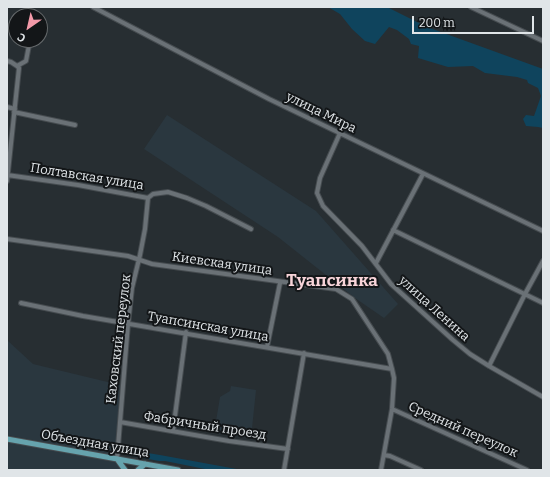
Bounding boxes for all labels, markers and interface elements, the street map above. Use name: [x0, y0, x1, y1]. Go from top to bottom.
north arrow: [8, 8, 48, 48]
scale bar: [414, 8, 536, 34]
text: 200 m: [419, 16, 455, 30]
text: С: [15, 30, 28, 45]
street label: улица Мира: [283, 89, 359, 137]
street label: Полтавская улица: [29, 160, 145, 194]
street label: Киевская улица: [171, 249, 273, 279]
district label: Туапсинка: [286, 271, 378, 291]
street label: Каховский переулок: [103, 273, 135, 405]
street label: улица Ленина: [395, 273, 473, 345]
street label: Туапсинская улица: [146, 309, 270, 345]
street label: Средний переулок: [406, 399, 520, 461]
street label: Фабричный проезд: [143, 409, 267, 443]
street label: Объездная улица: [40, 427, 150, 461]

